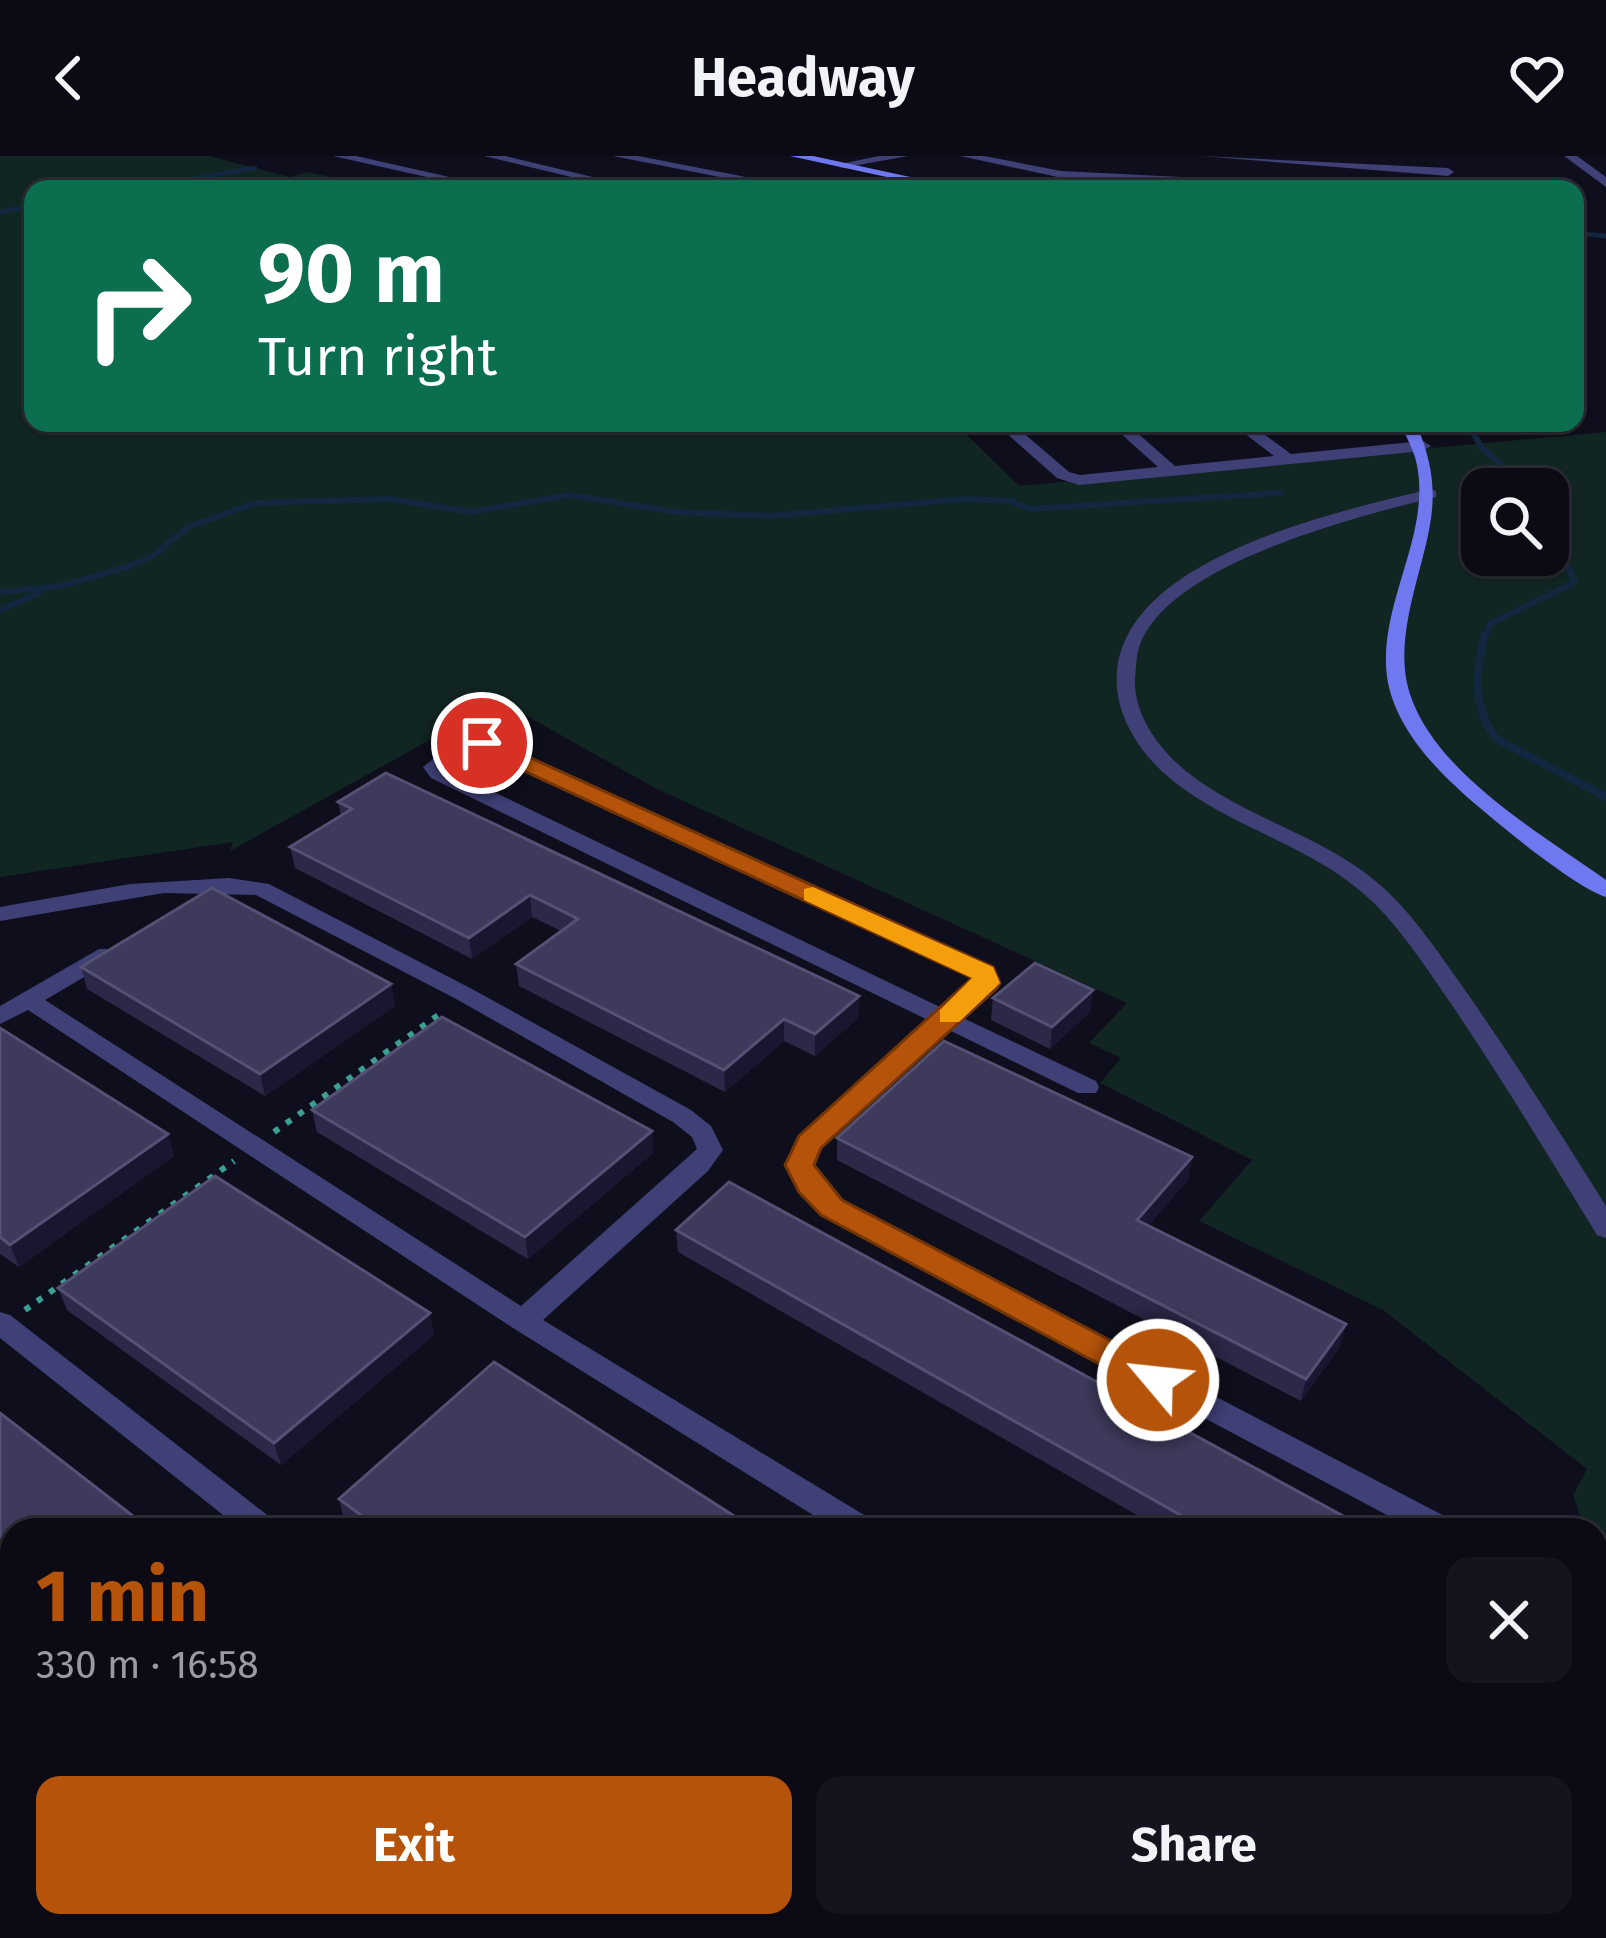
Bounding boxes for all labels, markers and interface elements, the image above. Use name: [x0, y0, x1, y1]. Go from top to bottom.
icon: back: [36, 45, 102, 111]
icon: heart: [1504, 45, 1570, 111]
text: Headway: [691, 46, 915, 110]
text: 90 m: [258, 223, 445, 324]
icon: right: [60, 228, 216, 384]
text: Turn right: [258, 325, 497, 389]
map controls: [1461, 468, 1569, 576]
button: search: [1461, 468, 1569, 576]
pin: [431, 692, 533, 794]
icon: arrive: [449, 710, 515, 776]
position arrow: [1095, 1317, 1221, 1443]
text: 1 min: [36, 1554, 209, 1640]
button: close: [1446, 1557, 1572, 1683]
text: 330 m · 16:58: [36, 1642, 259, 1688]
button: Exit: [36, 1776, 792, 1914]
button: Share: [816, 1776, 1572, 1914]

